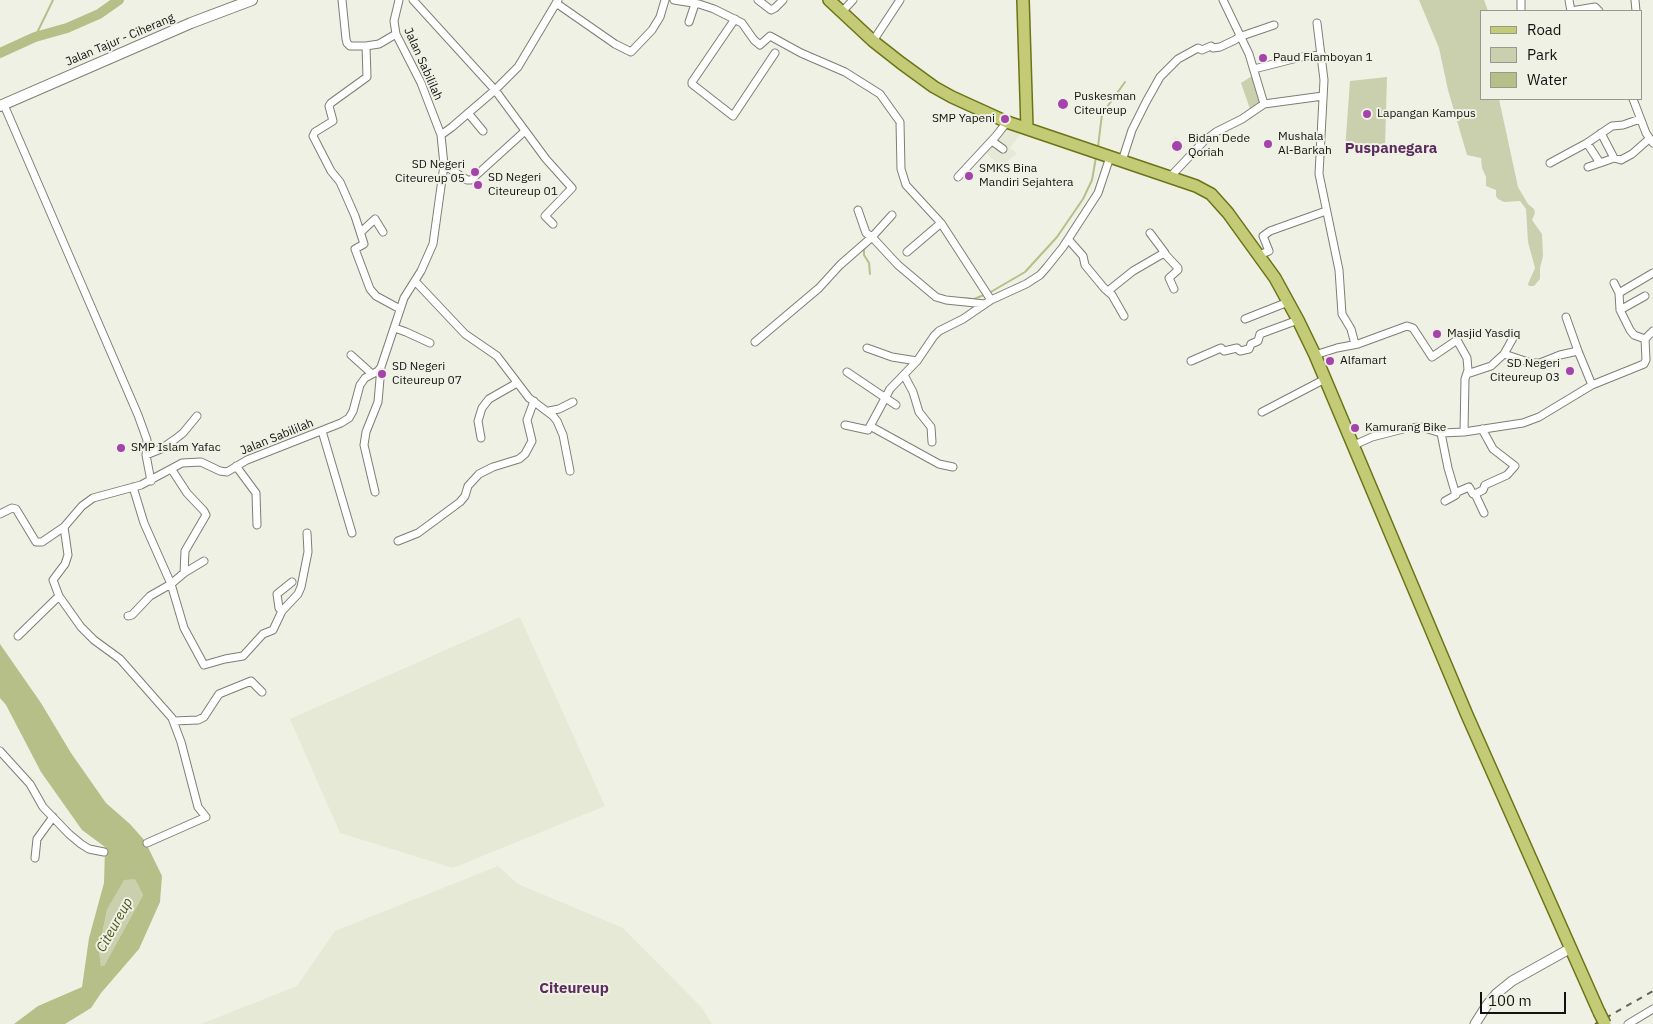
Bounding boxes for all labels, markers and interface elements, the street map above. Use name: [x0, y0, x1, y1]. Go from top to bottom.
legend: [1480, 10, 1643, 100]
street label: Jalan Tajur - Ciherang: [63, 11, 177, 69]
text: Road: [1527, 20, 1562, 39]
street label: Jalan Sabililah: [401, 25, 445, 103]
text: Park: [1527, 45, 1557, 64]
place label: Paud Flamboyan 1: [1273, 51, 1373, 65]
marker: Paud Flamboyan 1: [1257, 52, 1269, 64]
text: Water: [1527, 70, 1567, 89]
place label: Puskesman Citeureup: [1074, 90, 1136, 118]
marker: Puskesman Citeureup: [1056, 97, 1070, 111]
place label: Lapangan Kampus: [1377, 107, 1476, 121]
marker: Lapangan Kampus: [1361, 108, 1373, 120]
place label: SMP Yapeni: [932, 112, 995, 126]
marker: SMP Yapeni: [999, 113, 1011, 125]
place label: Mushala Al-Barkah: [1278, 130, 1332, 158]
place label: Bidan Dede Qoriah: [1188, 132, 1250, 160]
marker: Mushala Al-Barkah: [1262, 138, 1274, 150]
marker: Bidan Dede Qoriah: [1170, 139, 1184, 153]
district label: Puspanegara: [1345, 140, 1437, 158]
place label: SD Negeri Citeureup 05: [395, 158, 465, 186]
place label: SMKS Bina Mandiri Sejahtera: [979, 162, 1073, 190]
marker: SD Negeri Citeureup 05: [469, 166, 481, 178]
marker: SMKS Bina Mandiri Sejahtera: [963, 170, 975, 182]
place label: SD Negeri Citeureup 01: [488, 171, 558, 199]
marker: SD Negeri Citeureup 01: [472, 179, 484, 191]
place label: Masjid Yasdiq: [1447, 327, 1520, 341]
marker: Masjid Yasdiq: [1431, 328, 1443, 340]
place label: Alfamart: [1340, 354, 1387, 368]
marker: Alfamart: [1324, 355, 1336, 367]
place label: SD Negeri Citeureup 03: [1490, 357, 1560, 385]
place label: SD Negeri Citeureup 07: [392, 360, 462, 388]
marker: SD Negeri Citeureup 03: [1564, 365, 1576, 377]
marker: SD Negeri Citeureup 07: [376, 368, 388, 380]
street label: Jalan Sabililah: [238, 416, 316, 458]
place label: Kamurang Bike: [1365, 421, 1446, 435]
marker: Kamurang Bike: [1349, 422, 1361, 434]
place label: SMP Islam Yafac: [131, 441, 221, 455]
marker: SMP Islam Yafac: [115, 442, 127, 454]
water label: Citeureup: [93, 895, 137, 955]
district label: Citeureup: [539, 980, 609, 998]
scale bar: [1483, 982, 1569, 1014]
text: 100 m: [1488, 991, 1532, 1010]

